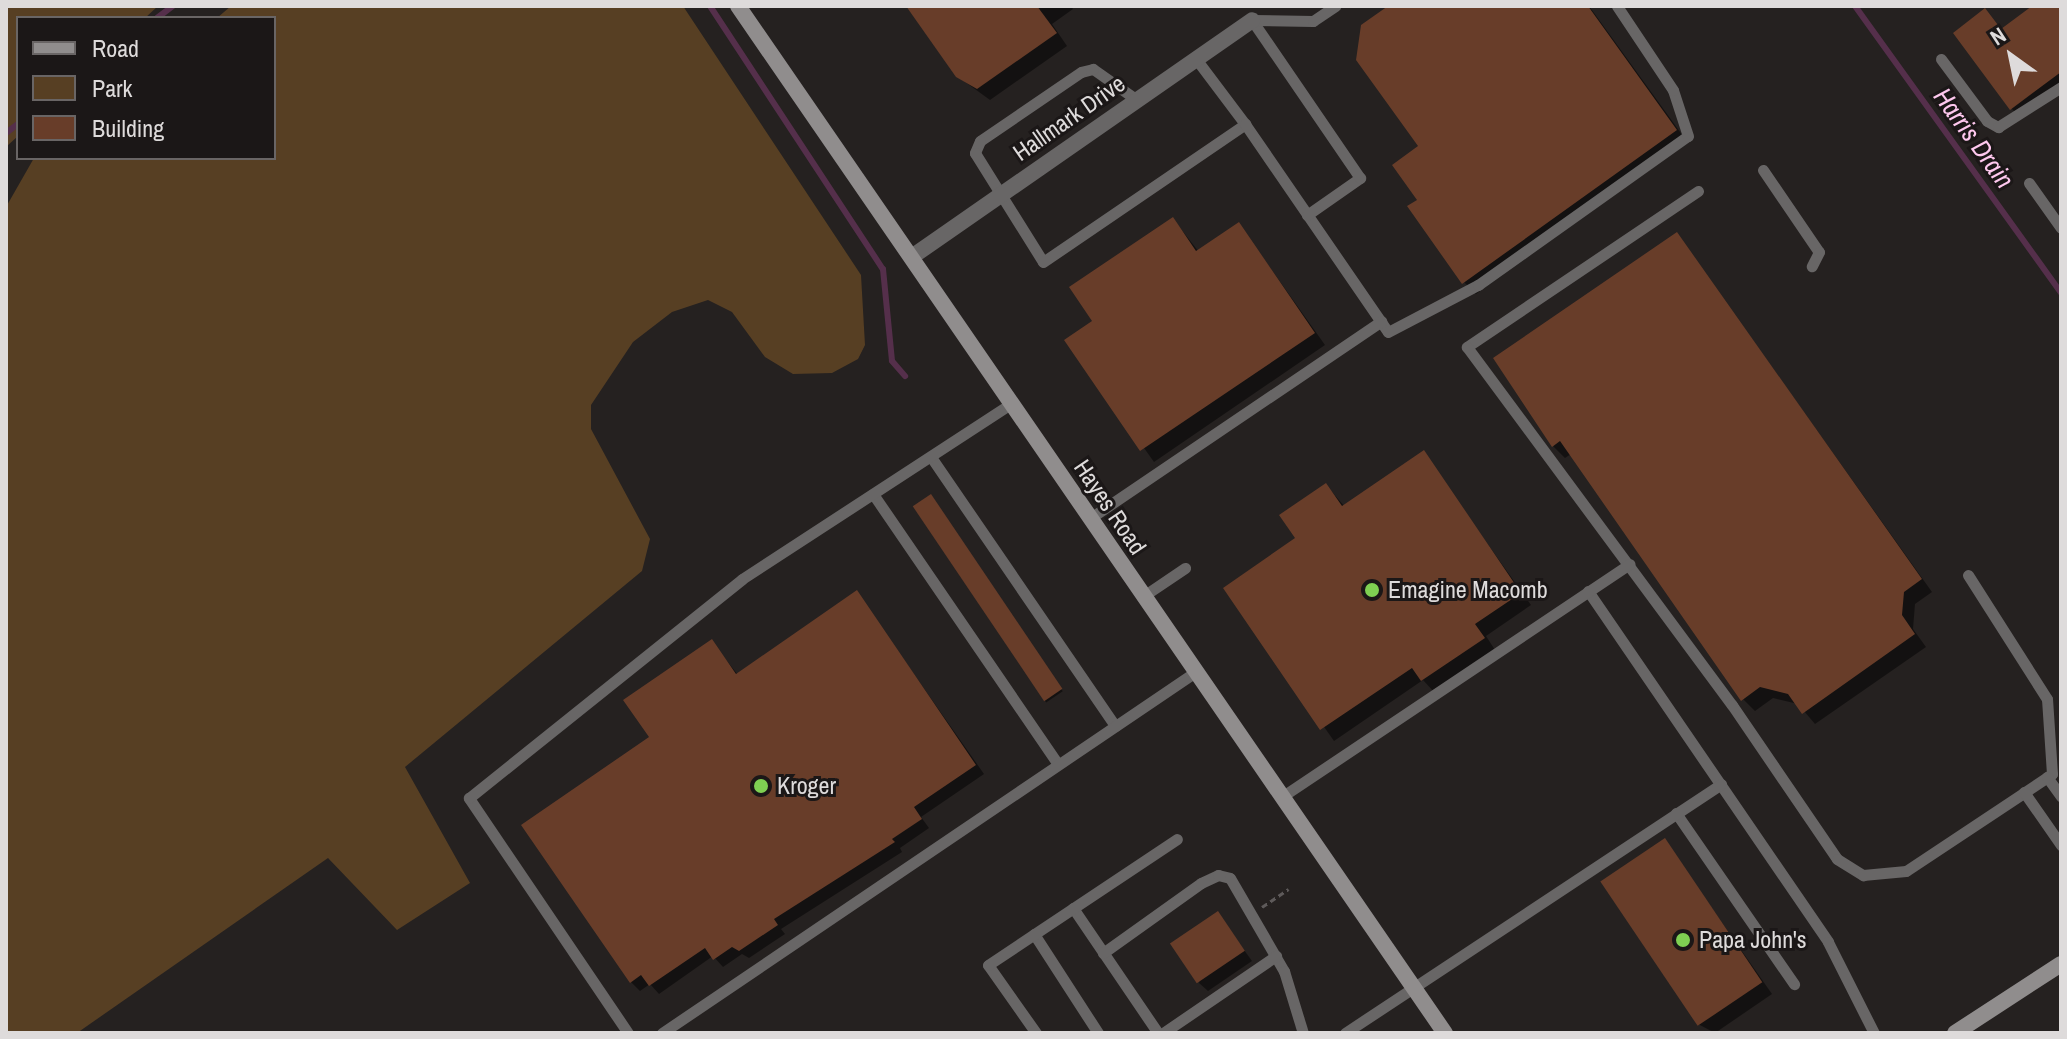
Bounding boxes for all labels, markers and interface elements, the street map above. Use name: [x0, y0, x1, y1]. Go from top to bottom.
legend: [16, 16, 276, 160]
north arrow: [1971, 16, 2051, 96]
text: N: [1984, 20, 2012, 52]
text: Road: [92, 32, 139, 64]
street label: Hallmark Drive: [1007, 69, 1131, 167]
text: Park: [92, 72, 132, 104]
water label: Harris Drain: [1927, 82, 2021, 194]
text: Building: [92, 112, 164, 144]
street label: Hayes Road: [1068, 454, 1152, 560]
place label: Emagine Macomb: [1388, 576, 1548, 604]
marker: Emagine Macomb: [1363, 581, 1381, 599]
place label: Kroger: [777, 772, 836, 800]
marker: Kroger: [752, 777, 770, 795]
place label: Papa John's: [1699, 926, 1807, 954]
marker: Papa John's: [1674, 931, 1692, 949]

